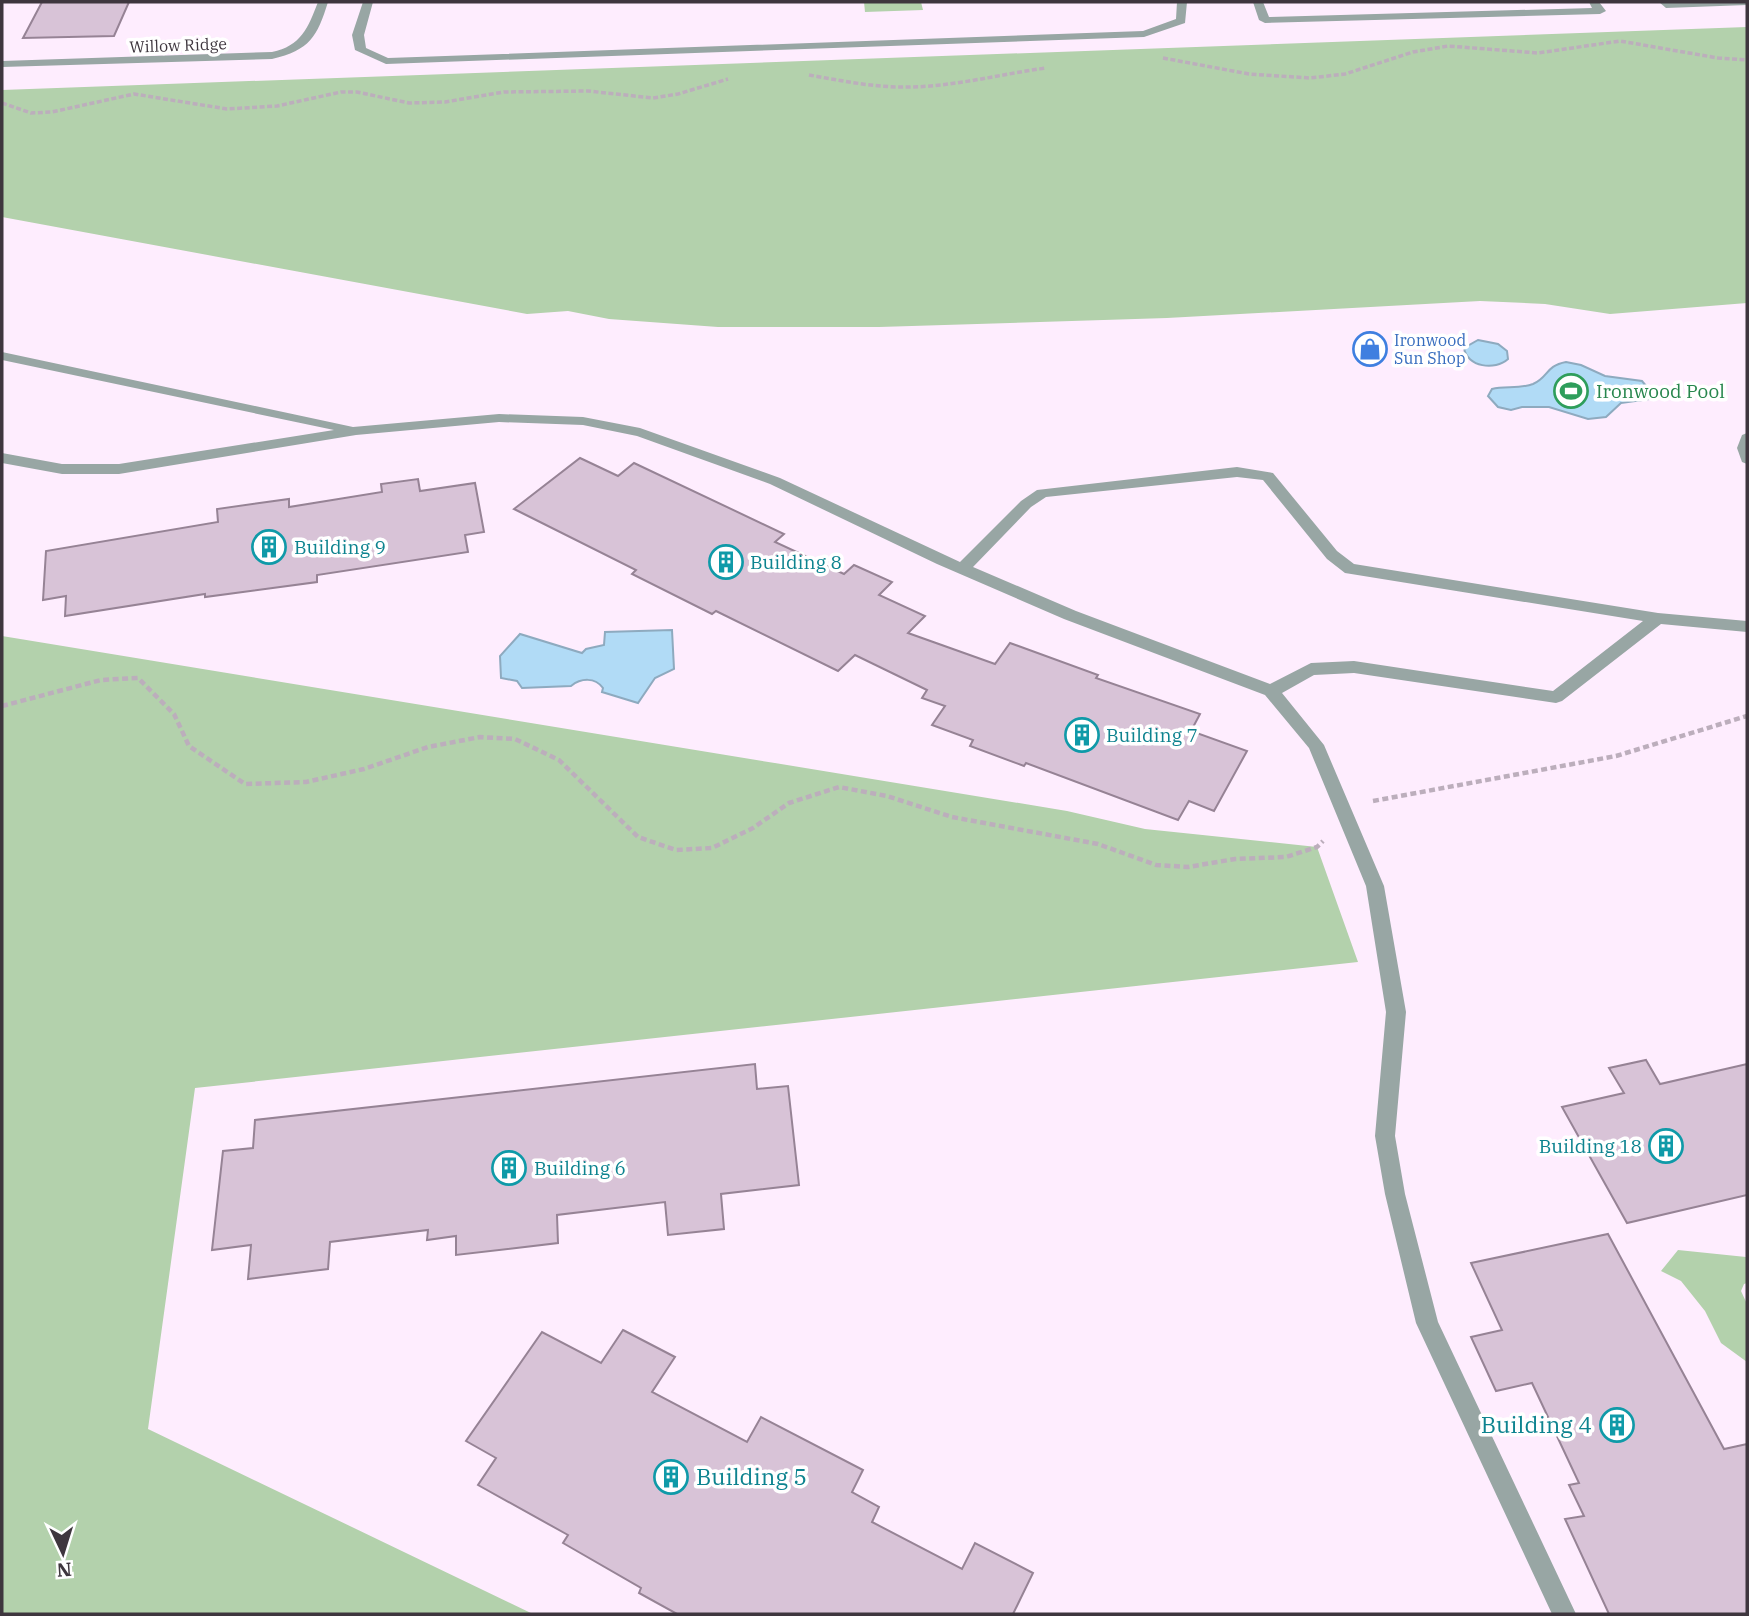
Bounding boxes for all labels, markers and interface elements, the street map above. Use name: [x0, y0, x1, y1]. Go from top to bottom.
street label: Willow Ridge: [129, 33, 227, 57]
shop icon: Ironwood Sun Shop: [1351, 330, 1389, 368]
place label: Ironwood Sun Shop: [1394, 330, 1466, 368]
sports icon: Ironwood Pool: [1552, 372, 1590, 410]
place label: Ironwood Pool: [1596, 379, 1725, 403]
building icon: Building 9: [250, 528, 288, 566]
place label: Building 9: [294, 535, 386, 559]
building icon: Building 8: [707, 543, 745, 581]
place label: Building 8: [750, 550, 842, 574]
building icon: Building 7: [1063, 716, 1101, 754]
place label: Building 7: [1106, 723, 1198, 747]
building icon: Building 18: [1647, 1127, 1685, 1165]
place label: Building 18: [1539, 1134, 1642, 1158]
building icon: Building 6: [490, 1149, 528, 1187]
place label: Building 6: [534, 1156, 626, 1180]
building icon: Building 4: [1598, 1406, 1636, 1444]
place label: Building 4: [1481, 1409, 1592, 1439]
building icon: Building 5: [652, 1458, 690, 1496]
place label: Building 5: [696, 1461, 807, 1491]
north arrow: [28, 1518, 98, 1588]
text: N: [56, 1557, 73, 1582]

